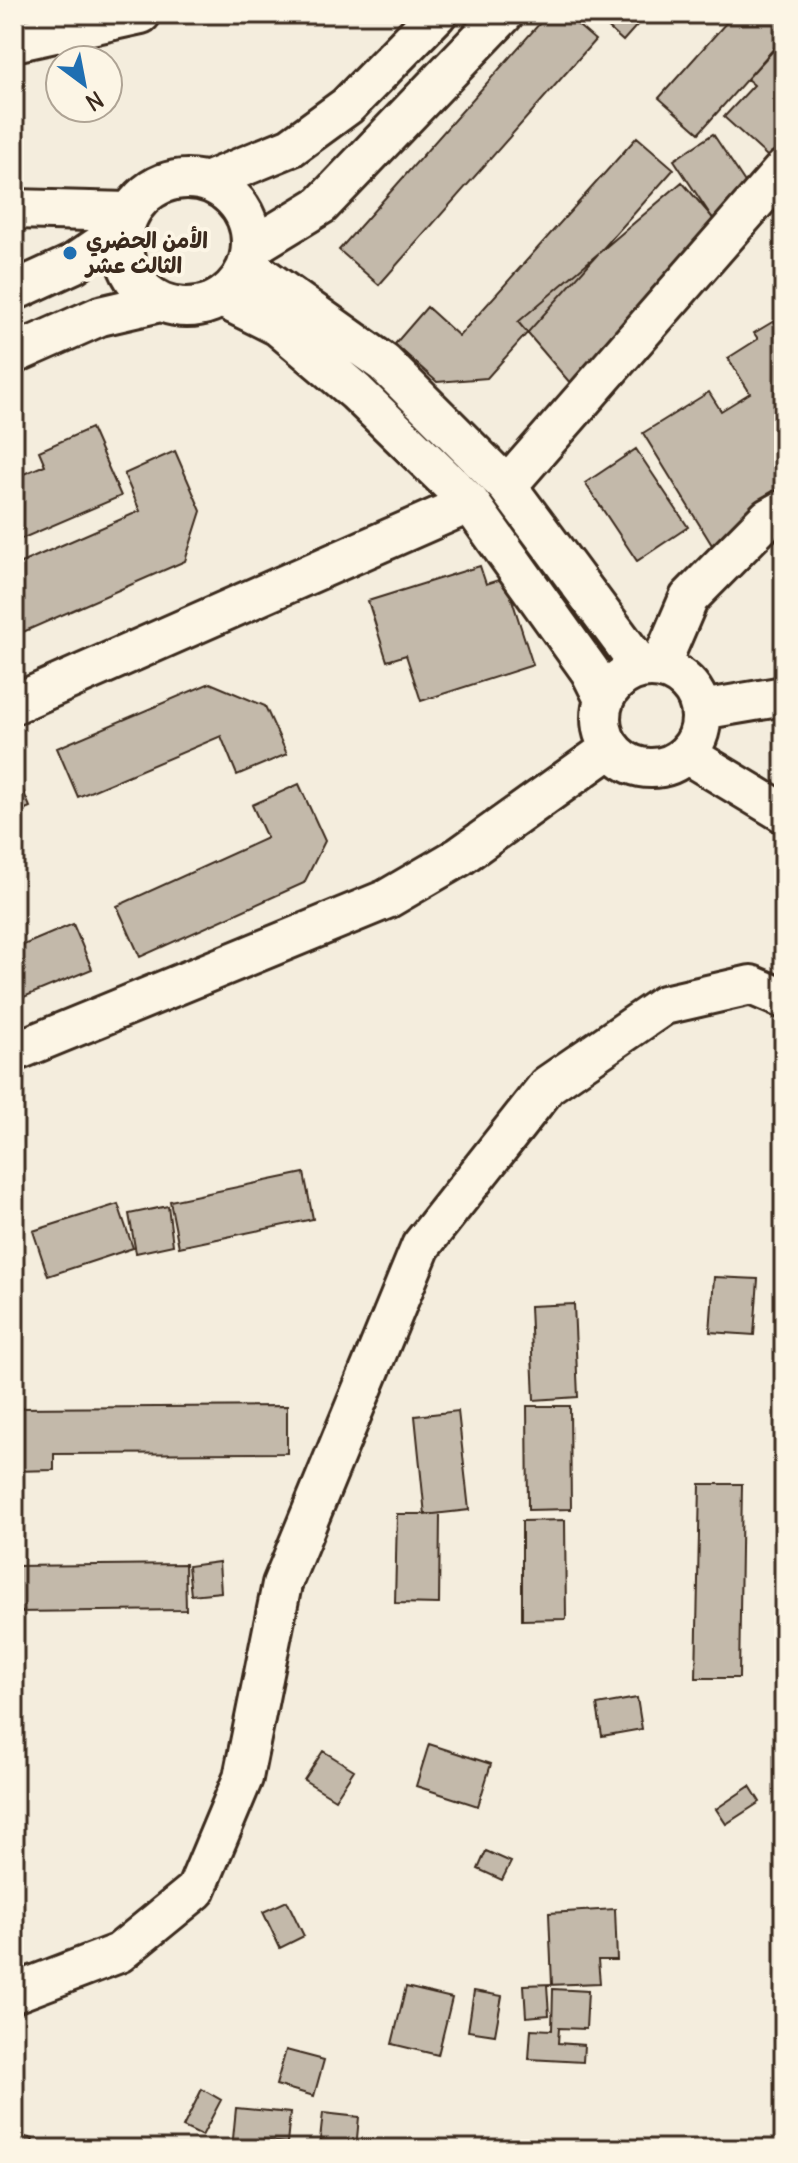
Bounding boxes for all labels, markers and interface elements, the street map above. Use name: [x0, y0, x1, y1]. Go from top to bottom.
north arrow: [44, 44, 124, 124]
text: N: [81, 85, 108, 117]
place label: الأمن الحضري الثالث عشر: [84, 226, 208, 279]
marker: الأمن الحضري الثالث عشر: [61, 244, 79, 262]

